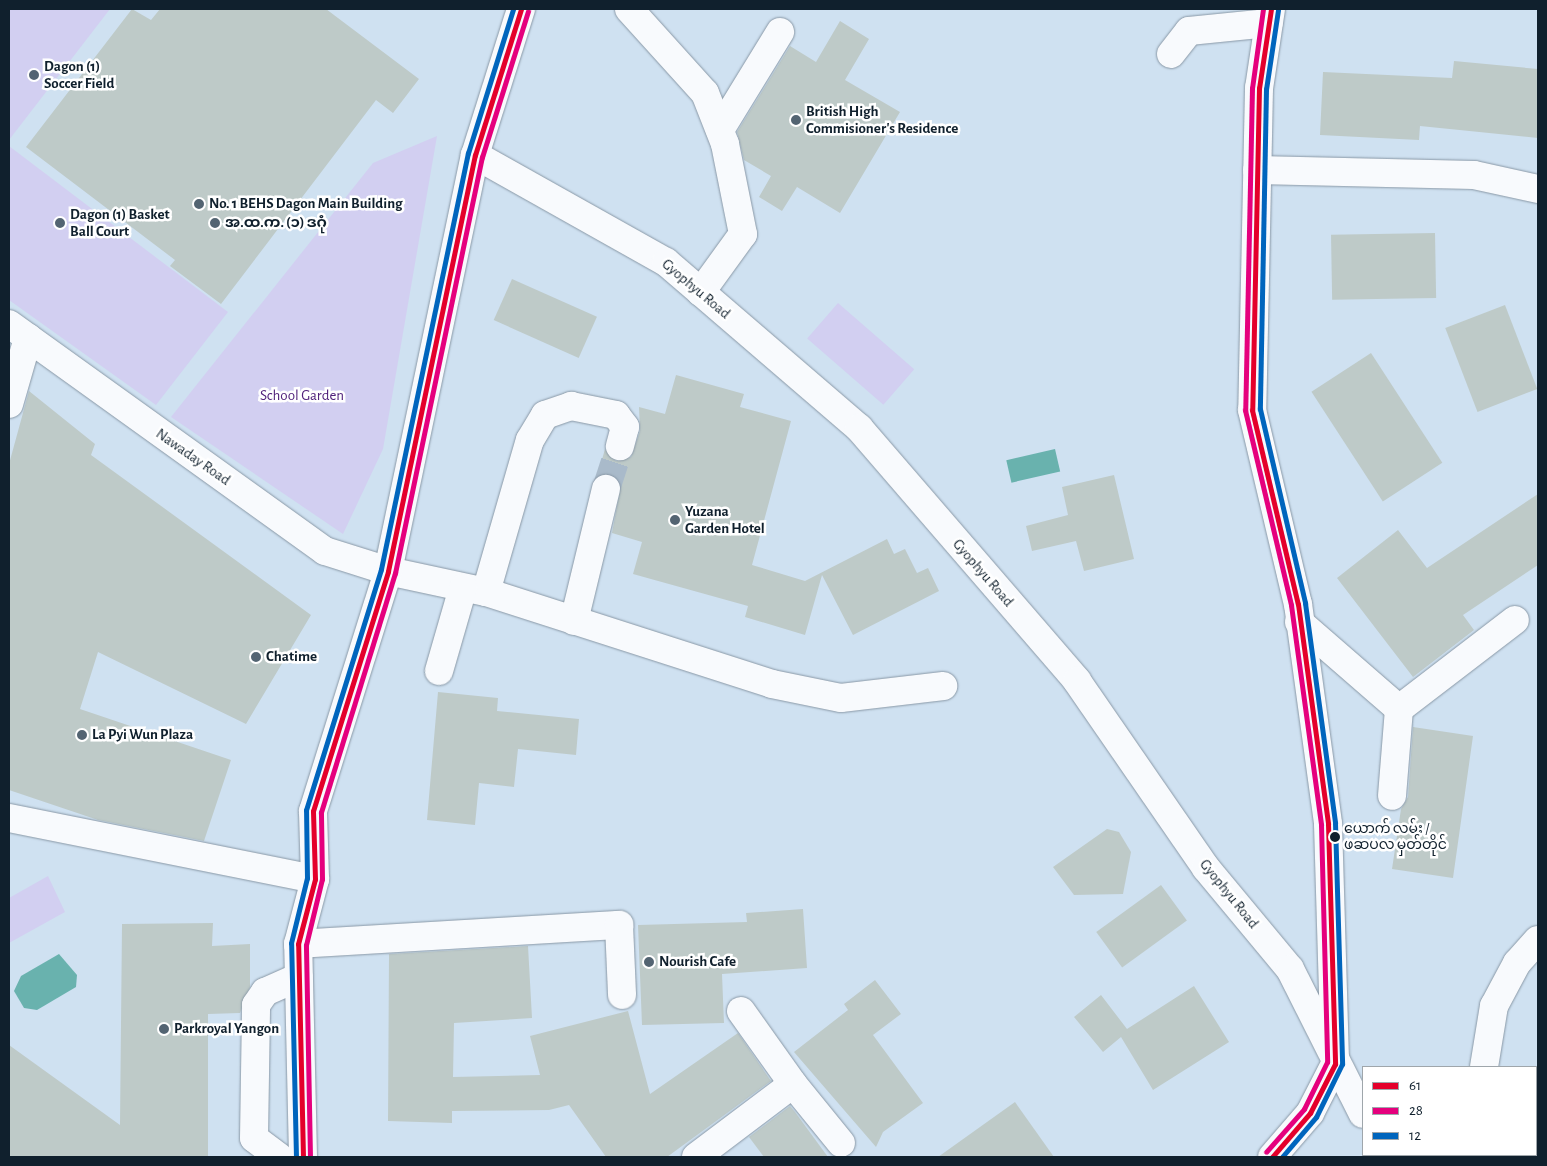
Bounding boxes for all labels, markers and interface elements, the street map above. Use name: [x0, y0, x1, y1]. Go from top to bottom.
place label: Dagon (1) Soccer Field: [44, 57, 114, 92]
marker: Dagon (1) Soccer Field: [28, 69, 40, 81]
place label: British High Commisioner's Residence: [806, 102, 958, 137]
marker: British High Commisioner's Residence: [790, 114, 802, 126]
place label: No. 1 BEHS Dagon Main Building: [209, 195, 403, 213]
marker: No. 1 BEHS Dagon Main Building: [193, 198, 205, 210]
place label: Dagon (1) Basket Ball Court: [70, 205, 170, 240]
place label: အ.ထ.က. (၁) ဒဂုံ: [225, 214, 327, 232]
marker: Dagon (1) Basket Ball Court: [54, 217, 66, 229]
marker: အ.ထ.က. (၁) ဒဂုံ: [209, 217, 221, 229]
street label: Gyophyu Road: [658, 255, 734, 323]
park label: School Garden: [260, 387, 344, 405]
street label: Nawaday Road: [152, 425, 234, 489]
place label: Yuzana Garden Hotel: [685, 502, 765, 537]
marker: Yuzana Garden Hotel: [669, 514, 681, 526]
street label: Gyophyu Road: [949, 535, 1017, 611]
place label: Chatime: [266, 648, 317, 666]
marker: Chatime: [250, 651, 262, 663]
place label: La Pyi Wun Plaza: [92, 726, 193, 744]
marker: La Pyi Wun Plaza: [76, 729, 88, 741]
place label: ယောက် လမ်း / ဖဆပလ မှတ်တိုင်: [1344, 821, 1447, 854]
marker: ယောက် လမ်း / ဖဆပလ မှတ်တိုင်: [1330, 832, 1340, 842]
street label: Gyophyu Road: [1196, 856, 1262, 932]
place label: Nourish Cafe: [659, 953, 736, 971]
marker: Nourish Cafe: [643, 956, 655, 968]
place label: Parkroyal Yangon: [174, 1020, 279, 1038]
marker: Parkroyal Yangon: [158, 1023, 170, 1035]
legend: [1362, 1066, 1537, 1156]
text: 61: [1409, 1078, 1421, 1093]
text: 28: [1409, 1103, 1423, 1118]
text: 12: [1409, 1128, 1421, 1143]

